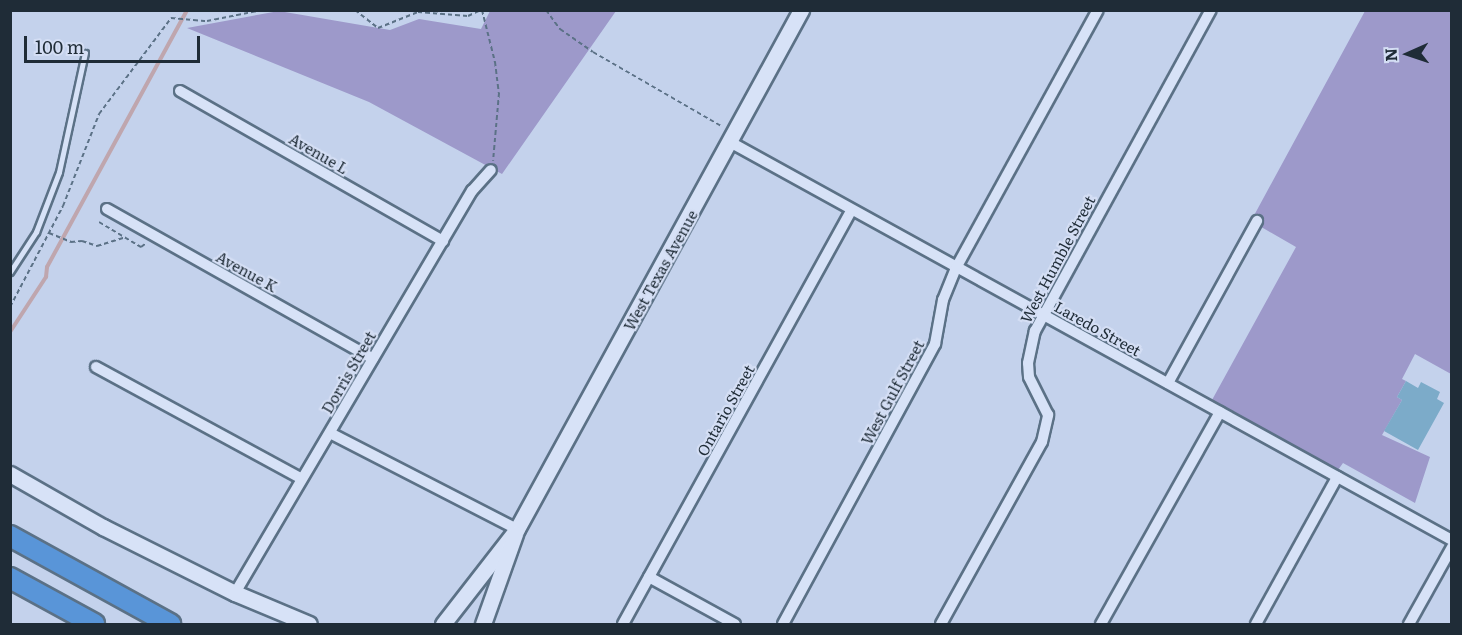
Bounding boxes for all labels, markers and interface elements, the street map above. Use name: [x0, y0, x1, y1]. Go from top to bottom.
scale bar: [27, 24, 202, 62]
north arrow: [1378, 24, 1438, 84]
text: 100 m: [35, 33, 84, 60]
text: N: [1378, 48, 1402, 62]
street label: Avenue L: [286, 129, 352, 177]
street label: West Humble Street: [1016, 192, 1098, 326]
street label: West Texas Avenue: [619, 207, 701, 333]
street label: Avenue K: [213, 247, 281, 295]
street label: Laredo Street: [1052, 297, 1144, 359]
street label: Dorris Street: [317, 328, 379, 416]
street label: West Gulf Street: [857, 337, 927, 447]
street label: Ontario Street: [693, 361, 757, 459]

